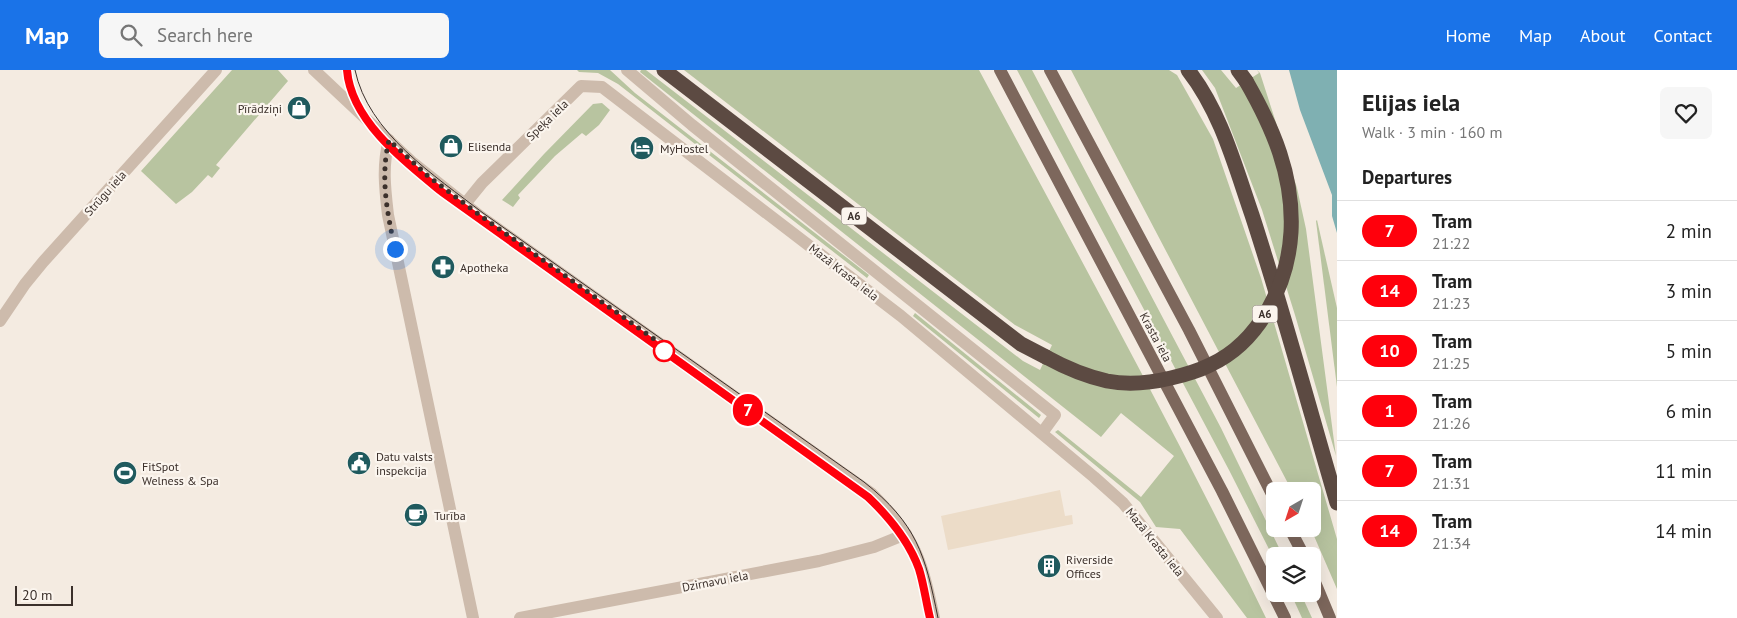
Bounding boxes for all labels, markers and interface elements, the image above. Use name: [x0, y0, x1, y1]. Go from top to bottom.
search box: [99, 13, 449, 58]
text: Map: [25, 20, 69, 51]
icon: search: [117, 21, 145, 49]
text: Search here: [157, 23, 253, 47]
text: Home: [1445, 24, 1491, 47]
text: Map: [1519, 24, 1552, 47]
text: About: [1580, 24, 1626, 47]
text: Contact: [1654, 24, 1712, 47]
text: Elijas iela: [1362, 87, 1460, 118]
button: heart: [1660, 87, 1712, 139]
shop icon: Pīrādziņi: [286, 95, 312, 121]
street label: Speķa iela: [523, 96, 572, 144]
place label: Pīrādziņi: [238, 101, 282, 117]
text: Walk · 3 min · 160 m: [1362, 122, 1502, 142]
shop icon: Elisenda: [438, 133, 464, 159]
hotel icon: MyHostel: [629, 135, 655, 161]
place label: Elisenda: [468, 139, 511, 154]
place label: MyHostel: [660, 141, 709, 156]
text: Departures: [1362, 165, 1452, 189]
street label: Strūgu iela: [81, 167, 129, 219]
road number: A6: [842, 208, 866, 224]
text: Tram: [1432, 209, 1472, 233]
text: 7: [1384, 219, 1395, 242]
text: 2 min: [1666, 219, 1712, 243]
text: 21:22: [1432, 233, 1470, 253]
your location: [383, 237, 408, 262]
street label: Mazā Krasta iela: [806, 240, 882, 304]
pharmacy icon: Apotheka: [430, 254, 456, 280]
place label: Apotheka: [460, 260, 508, 275]
text: Tram: [1432, 269, 1472, 293]
text: 14: [1379, 279, 1400, 302]
text: 3 min: [1666, 279, 1712, 303]
text: 21:23: [1432, 293, 1470, 313]
road number: A6: [1252, 305, 1278, 322]
street label: Krasta iela: [1137, 310, 1175, 364]
text: Tram: [1432, 329, 1472, 353]
text: 10: [1379, 339, 1400, 362]
text: 5 min: [1666, 339, 1712, 363]
unlabelled marker: [653, 340, 675, 362]
text: 21:25: [1432, 353, 1470, 373]
text: Tram: [1432, 389, 1472, 413]
line badge: 7: [732, 394, 764, 426]
text: 7: [743, 398, 753, 421]
text: 1: [1384, 399, 1395, 422]
text: 6 min: [1666, 399, 1712, 423]
text: 21:26: [1432, 413, 1470, 433]
place label: Datu valsts inspekcija: [376, 449, 433, 478]
text: Tram: [1432, 449, 1472, 473]
public building icon: Datu valsts inspekcija: [346, 450, 372, 476]
place label: FitSpot Welness & Spa: [142, 459, 219, 488]
text: 7: [1384, 459, 1395, 482]
text: 11 min: [1655, 459, 1712, 483]
sports icon: FitSpot Welness & Spa: [112, 460, 138, 486]
text: 21:31: [1432, 473, 1470, 493]
north arrow: [1266, 482, 1321, 538]
map controls: [1266, 482, 1321, 602]
cafe icon: Turība: [403, 502, 429, 528]
street label: Mazā Krasta iela: [1123, 505, 1187, 579]
place label: Turība: [434, 508, 466, 523]
text: Tram: [1432, 509, 1472, 533]
text: 14: [1379, 519, 1400, 542]
text: 14 min: [1655, 519, 1712, 543]
text: 21:34: [1432, 533, 1470, 553]
button: layers: [1266, 547, 1321, 602]
place label: Riverside Offices: [1066, 552, 1113, 581]
building icon: Riverside Offices: [1036, 553, 1062, 579]
street label: Dzirnavu iela: [681, 567, 749, 595]
scale bar: [15, 583, 72, 606]
text: 20 m: [22, 586, 52, 604]

